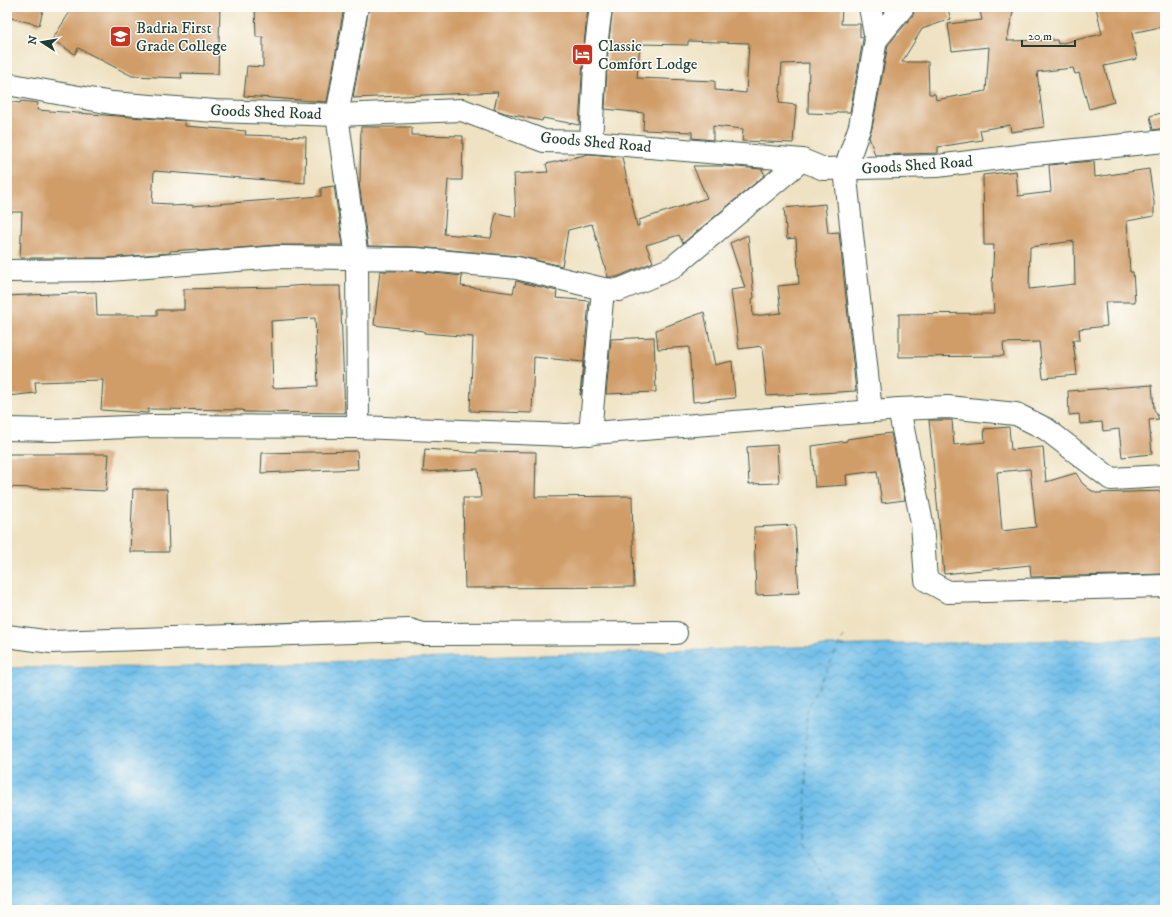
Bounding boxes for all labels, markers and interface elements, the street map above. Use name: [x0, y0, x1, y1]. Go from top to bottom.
place label: Badria First Grade College: [136, 18, 227, 56]
north arrow: [22, 22, 62, 62]
scale bar: [1022, 22, 1075, 48]
school or university icon: Badria First Grade College: [107, 24, 133, 50]
text: 20 m: [1028, 29, 1052, 44]
text: N: [25, 34, 41, 46]
place label: Classic Comfort Lodge: [598, 36, 698, 74]
hotel icon: Classic Comfort Lodge: [569, 42, 595, 68]
street label: Goods Shed Road: [210, 100, 322, 124]
street label: Goods Shed Road: [540, 127, 652, 157]
street label: Goods Shed Road: [861, 151, 973, 179]

